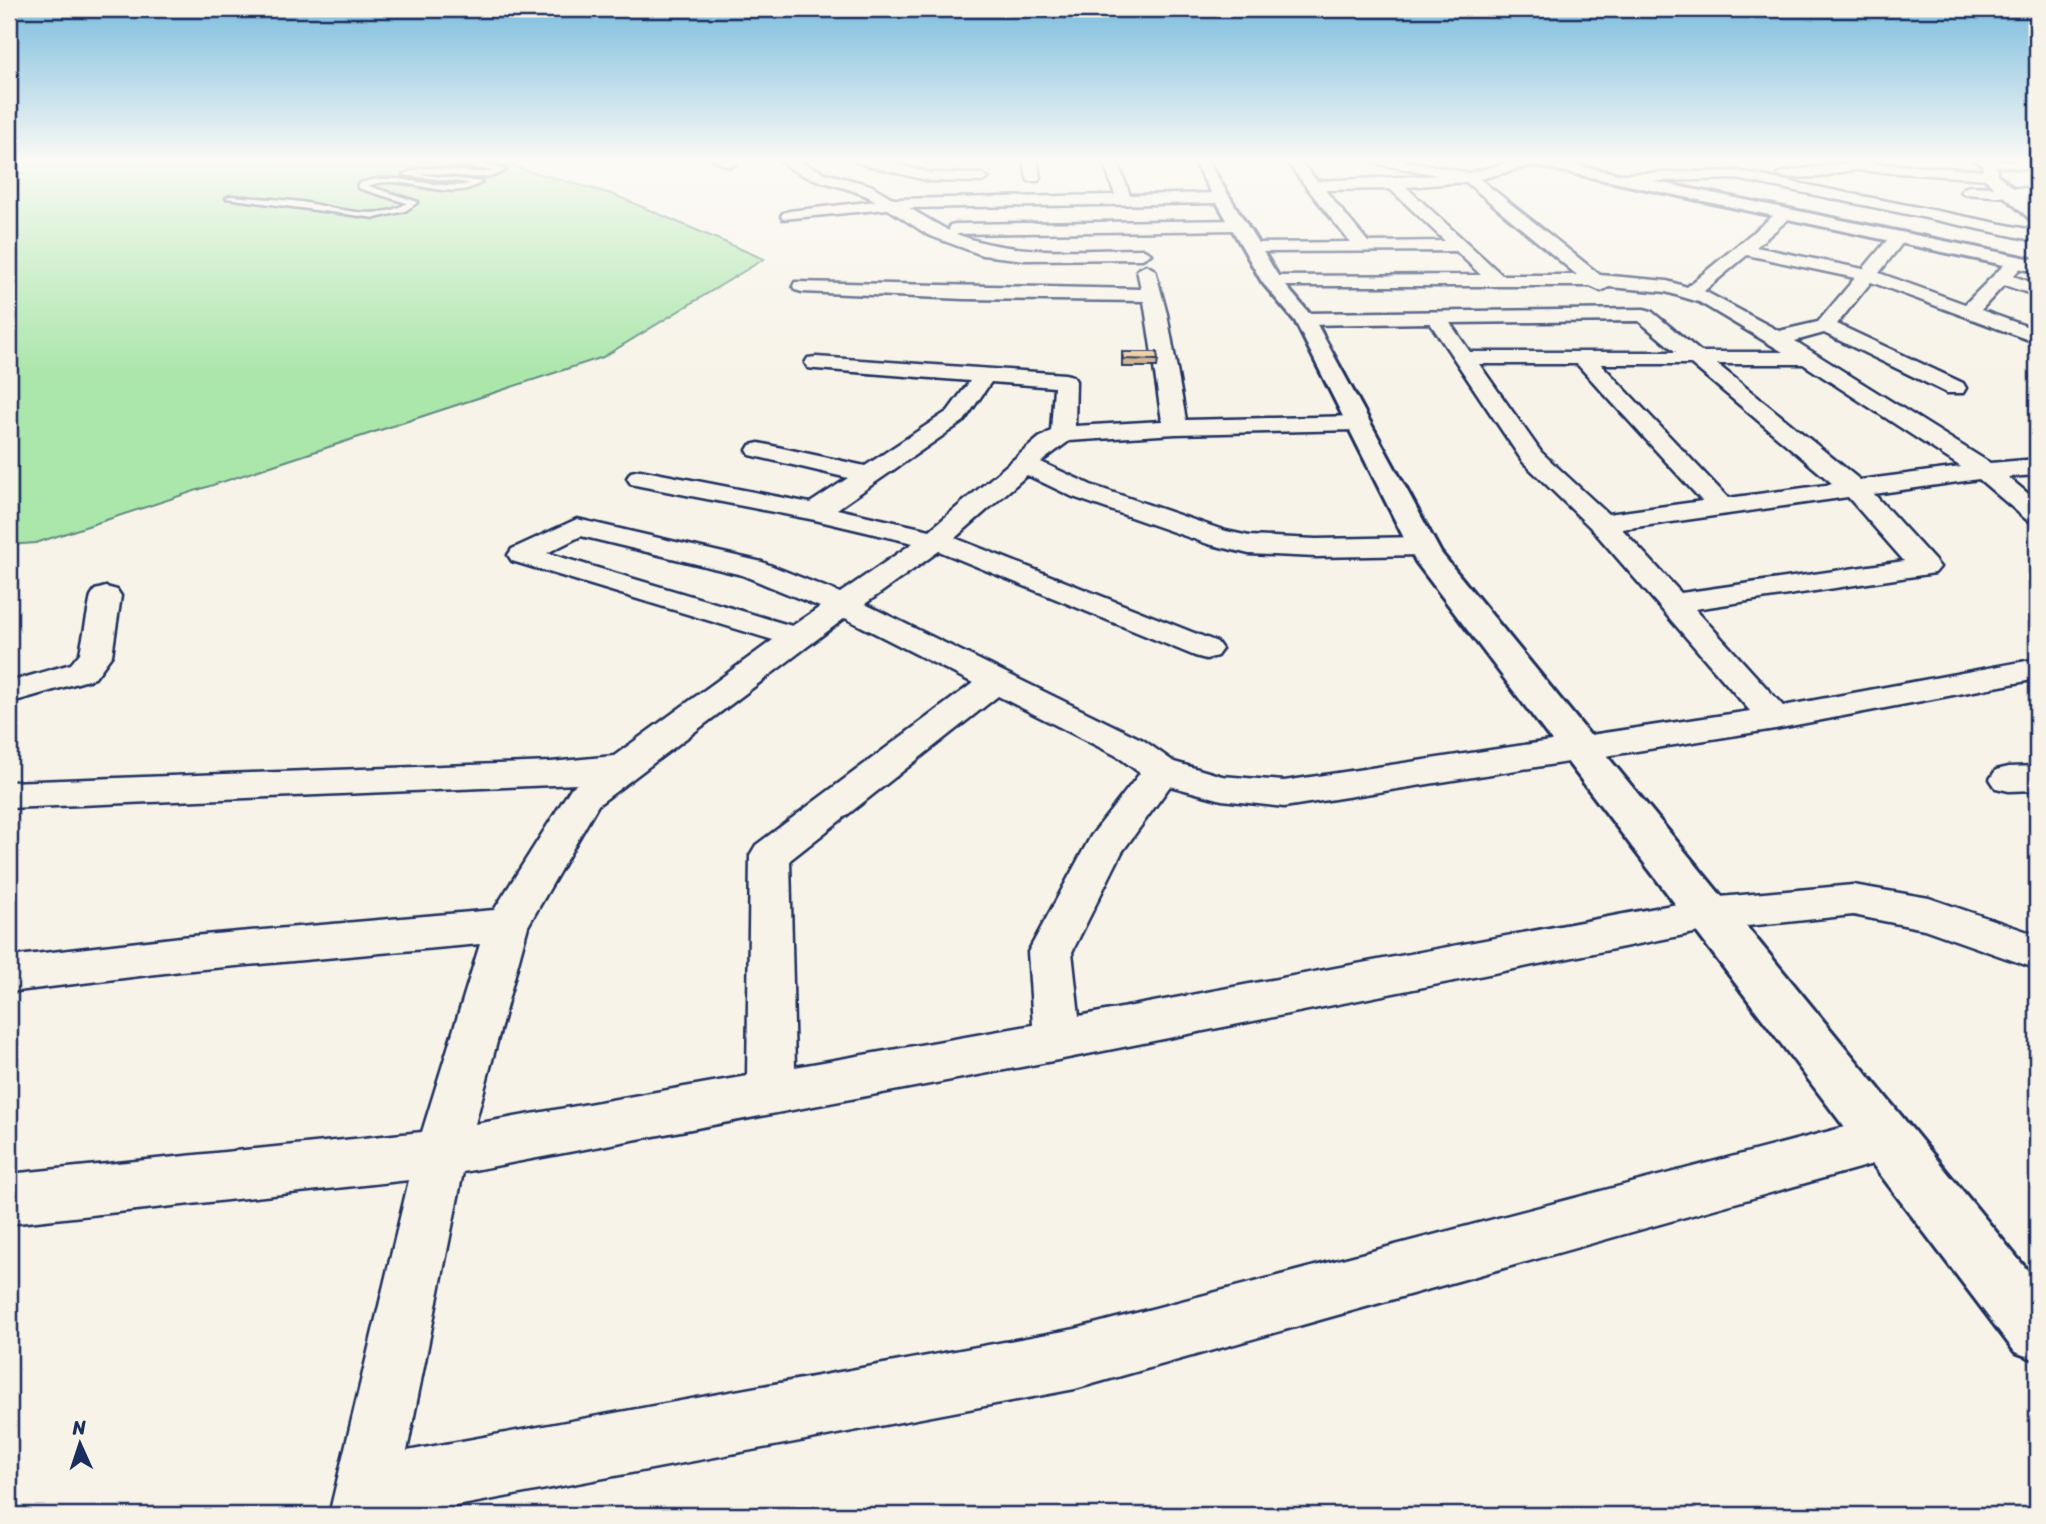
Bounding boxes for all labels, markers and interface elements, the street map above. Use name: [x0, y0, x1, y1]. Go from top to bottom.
north arrow: [46, 1408, 116, 1478]
text: N: [71, 1411, 87, 1444]

